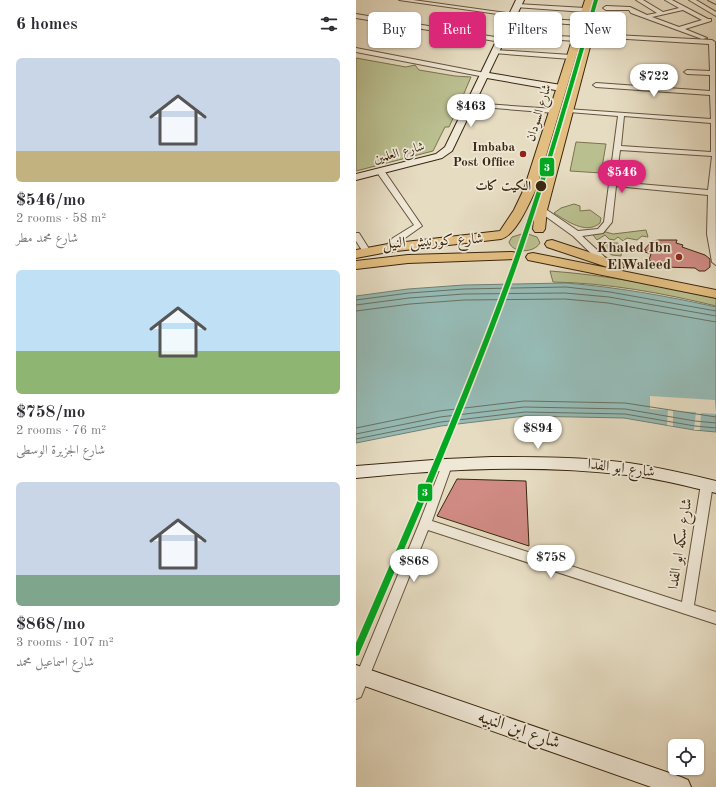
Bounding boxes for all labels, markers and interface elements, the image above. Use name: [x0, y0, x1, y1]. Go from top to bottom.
chip: Buy: [368, 12, 421, 48]
chip: Rent: [429, 12, 486, 48]
chip: Filters: [494, 12, 562, 48]
chip: New: [570, 12, 626, 48]
icon: filters: [318, 13, 340, 35]
text: 6 homes: [16, 16, 78, 33]
pin: $722: [630, 64, 678, 98]
text: $722: [639, 70, 669, 83]
street label: شارع السودان: [524, 83, 558, 144]
icon: home: [142, 84, 214, 156]
pin: $463: [447, 94, 495, 128]
text: $463: [456, 100, 486, 113]
street label: شارع العلمين: [372, 140, 427, 170]
place label: Imbaba Post Office: [453, 141, 515, 169]
marker: Imbaba Post Office: [518, 149, 528, 159]
line badge: 3: [539, 157, 555, 177]
pin: $546: [598, 160, 646, 194]
text: 3: [544, 163, 550, 174]
text: $546: [607, 166, 637, 179]
place label: الکيت کات: [475, 178, 531, 193]
marker: الکيت کات: [534, 179, 548, 193]
text: $546/mo: [16, 192, 85, 209]
text: 2 rooms · 58 m²: [16, 212, 106, 225]
street label: شارع كورنيش النيل: [382, 231, 484, 256]
text: شارع محمد مطر: [16, 232, 78, 245]
place label: Khaled Ibn ElWaleed: [597, 241, 671, 273]
marker: Khaled Ibn ElWaleed: [674, 252, 684, 262]
icon: home: [142, 296, 214, 368]
text: $758/mo: [16, 404, 85, 421]
pin: $894: [514, 416, 562, 450]
text: $894: [523, 422, 553, 435]
text: 2 rooms · 76 m²: [16, 424, 106, 437]
text: شارع الجزيرة الوسطى: [16, 444, 105, 457]
street label: شارع ابو الفدا: [586, 457, 655, 485]
line badge: 3: [417, 483, 433, 502]
text: 3: [422, 488, 428, 499]
street label: شارع سكه ابو الفدا: [664, 497, 700, 591]
icon: home: [142, 508, 214, 580]
pin: $758: [527, 545, 575, 579]
pin: $868: [390, 549, 438, 583]
text: $758: [536, 551, 566, 564]
text: $868: [399, 555, 429, 568]
text: $868/mo: [16, 616, 85, 633]
text: 3 rooms · 107 m²: [16, 636, 114, 649]
text: شارع اسماعيل محمد: [16, 656, 94, 669]
street label: شارع ابن النبيه: [474, 708, 562, 757]
map controls: [668, 739, 704, 775]
button: locate: [668, 739, 704, 775]

